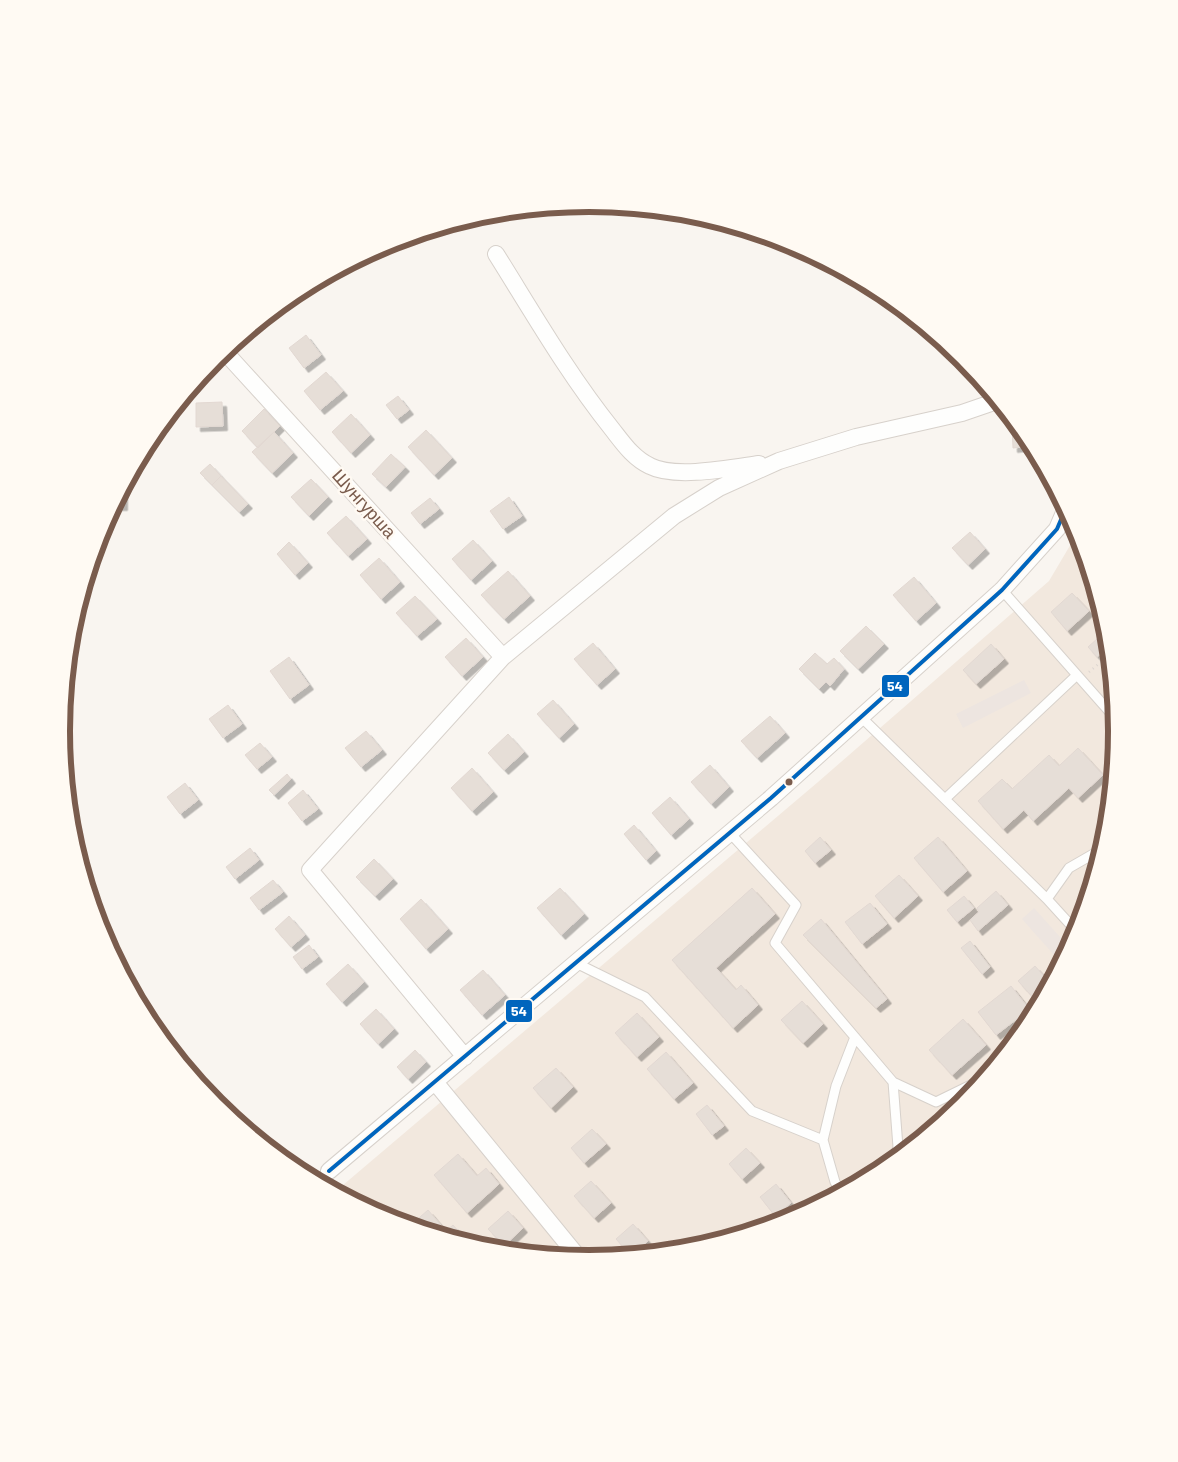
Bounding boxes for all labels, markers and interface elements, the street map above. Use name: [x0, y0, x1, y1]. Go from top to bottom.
street label: Шунгурша: [328, 464, 402, 543]
line badge: 54: [881, 674, 910, 698]
text: 54: [887, 677, 903, 694]
unlabelled marker: [784, 777, 794, 787]
line badge: 54: [505, 999, 533, 1023]
text: 54: [511, 1002, 527, 1019]

